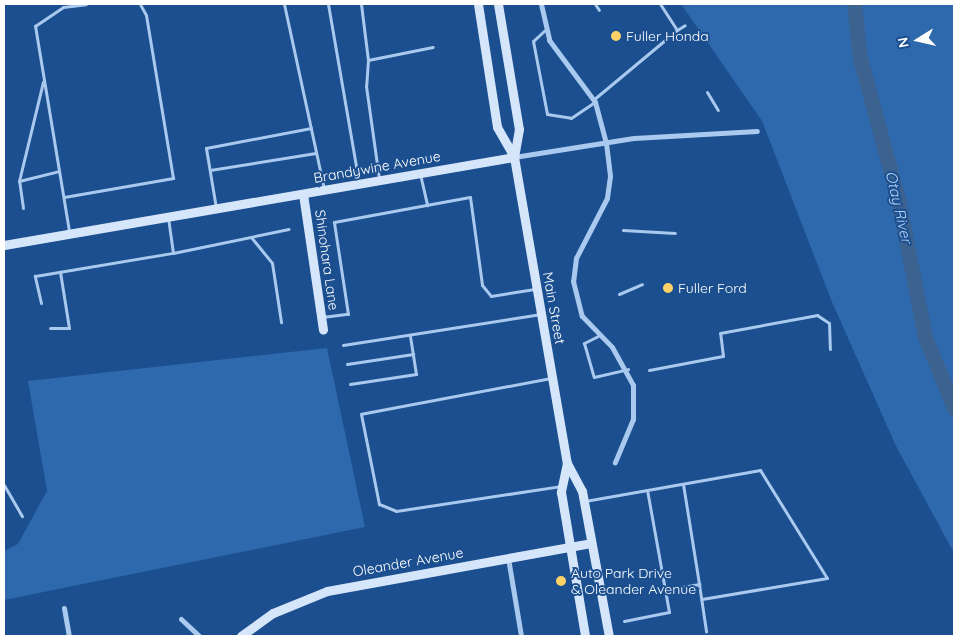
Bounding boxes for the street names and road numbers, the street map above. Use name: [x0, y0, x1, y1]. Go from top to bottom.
street label: Brandywine Avenue: [312, 148, 442, 186]
street label: Shinohara Lane: [312, 209, 342, 311]
street label: Main Street: [539, 270, 569, 346]
street label: Oleander Avenue: [351, 544, 465, 580]

